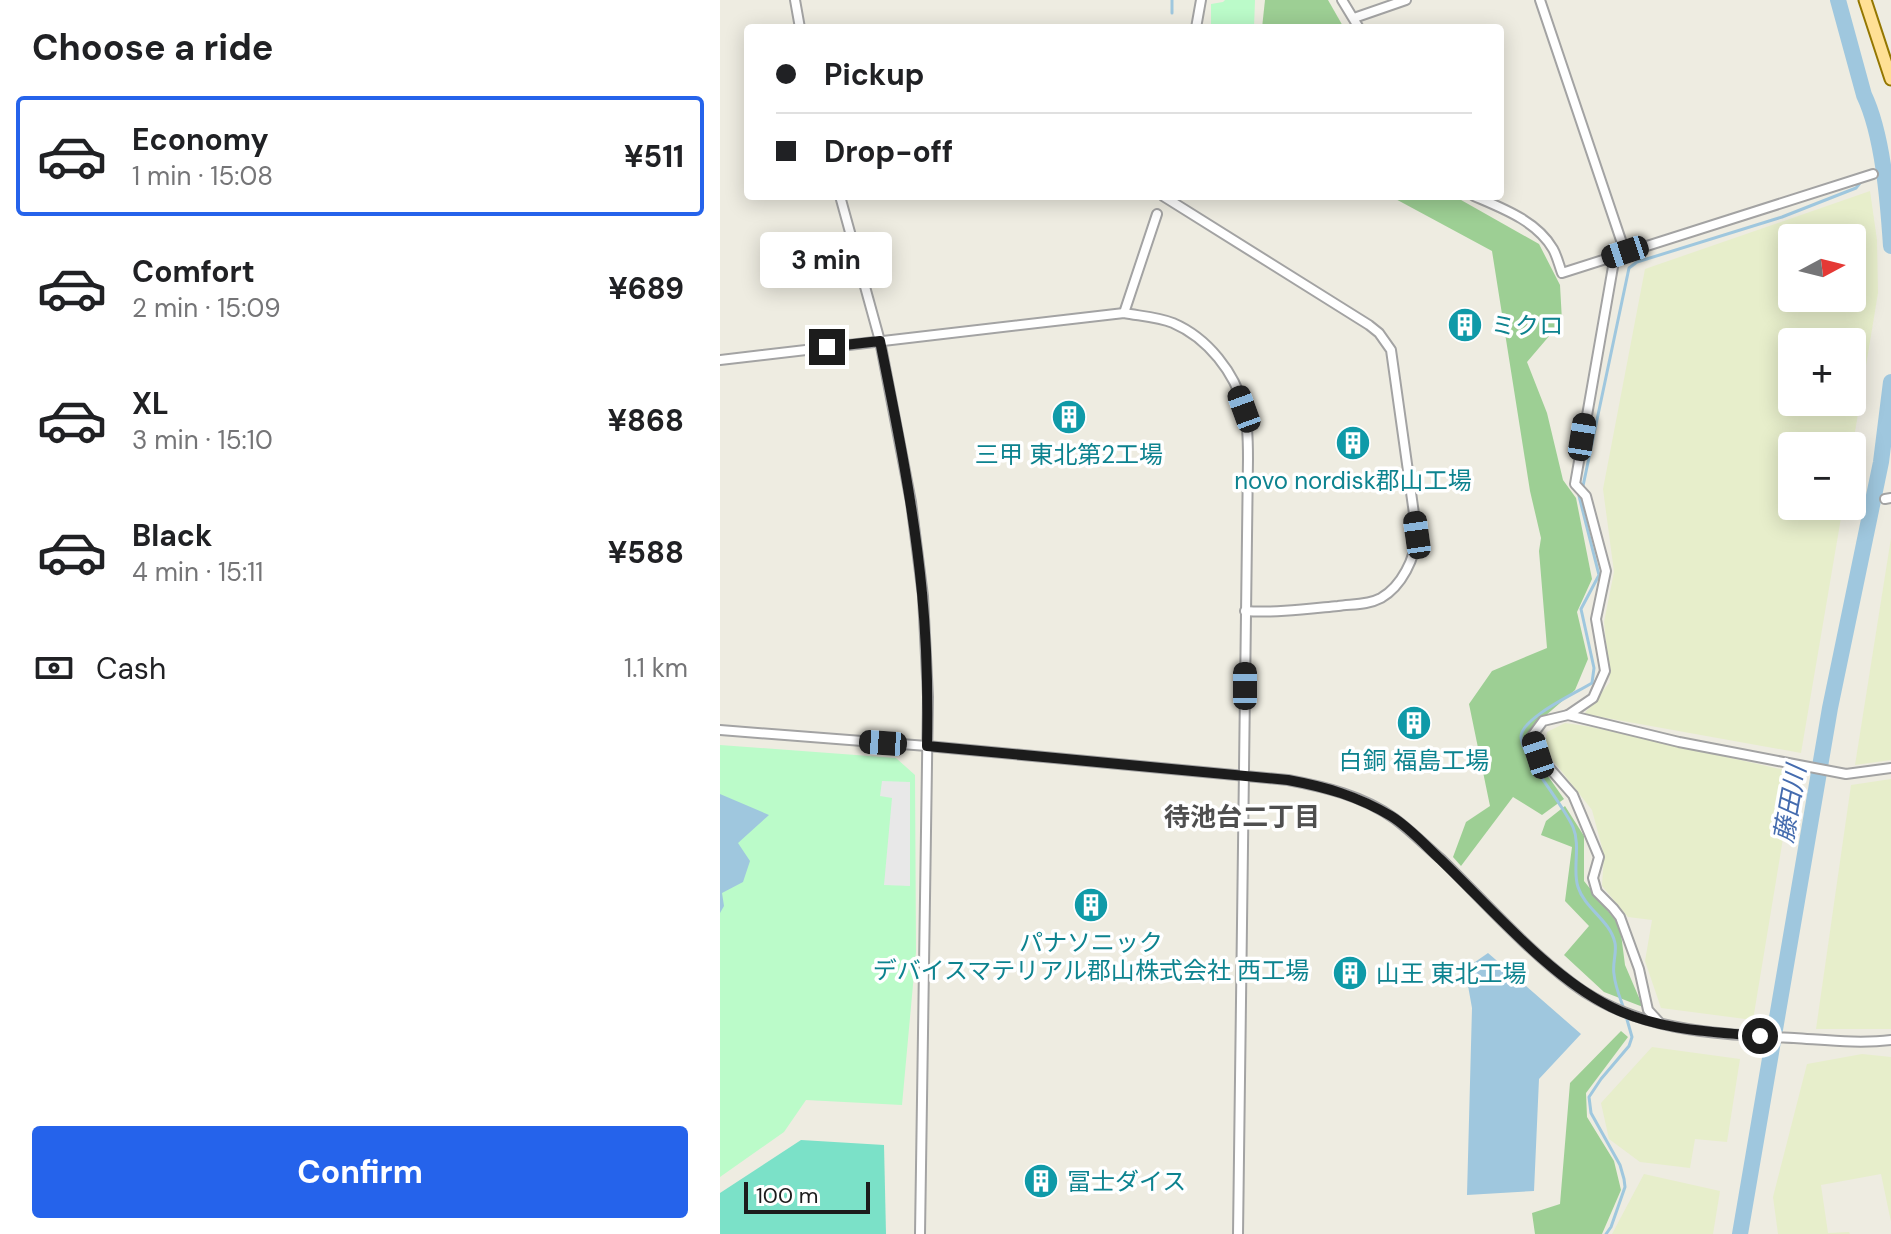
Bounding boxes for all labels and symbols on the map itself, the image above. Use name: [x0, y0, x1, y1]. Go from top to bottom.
north arrow: [1778, 224, 1866, 312]
callout: 3 min: [761, 231, 893, 287]
car: [1598, 233, 1652, 271]
building icon: ミクロ: [1446, 306, 1484, 344]
place label: ミクロ: [1491, 310, 1563, 341]
route end: [809, 329, 845, 365]
car: [1225, 382, 1263, 436]
building icon: 三甲 東北第2工場: [1050, 398, 1088, 436]
car: [1566, 411, 1598, 463]
building icon: novo nordisk郡山工場: [1334, 424, 1372, 462]
place label: 三甲 東北第2工場: [975, 439, 1163, 470]
place label: novo nordisk郡山工場: [1234, 465, 1472, 496]
car: [1402, 510, 1432, 560]
car: [1233, 662, 1257, 710]
building icon: 白銅 福島工場: [1395, 704, 1433, 742]
car: [1519, 728, 1557, 782]
car: [858, 729, 908, 757]
place label: 白銅 福島工場: [1339, 745, 1489, 776]
water label: 藤田川: [1766, 760, 1814, 845]
district label: 待池台二丁目: [1164, 800, 1320, 834]
building icon: パナソニック デバイスマテリアル郡山株式会社 西工場: [1072, 886, 1110, 924]
place label: パナソニック デバイスマテリアル郡山株式会社 西工場: [873, 927, 1309, 986]
building icon: 山王 東北工場: [1331, 954, 1369, 992]
place label: 山王 東北工場: [1376, 958, 1526, 989]
route start: [1742, 1018, 1778, 1054]
building icon: 冨士ダイス: [1022, 1162, 1060, 1200]
place label: 冨士ダイス: [1067, 1166, 1186, 1197]
scale bar: [744, 1178, 870, 1214]

